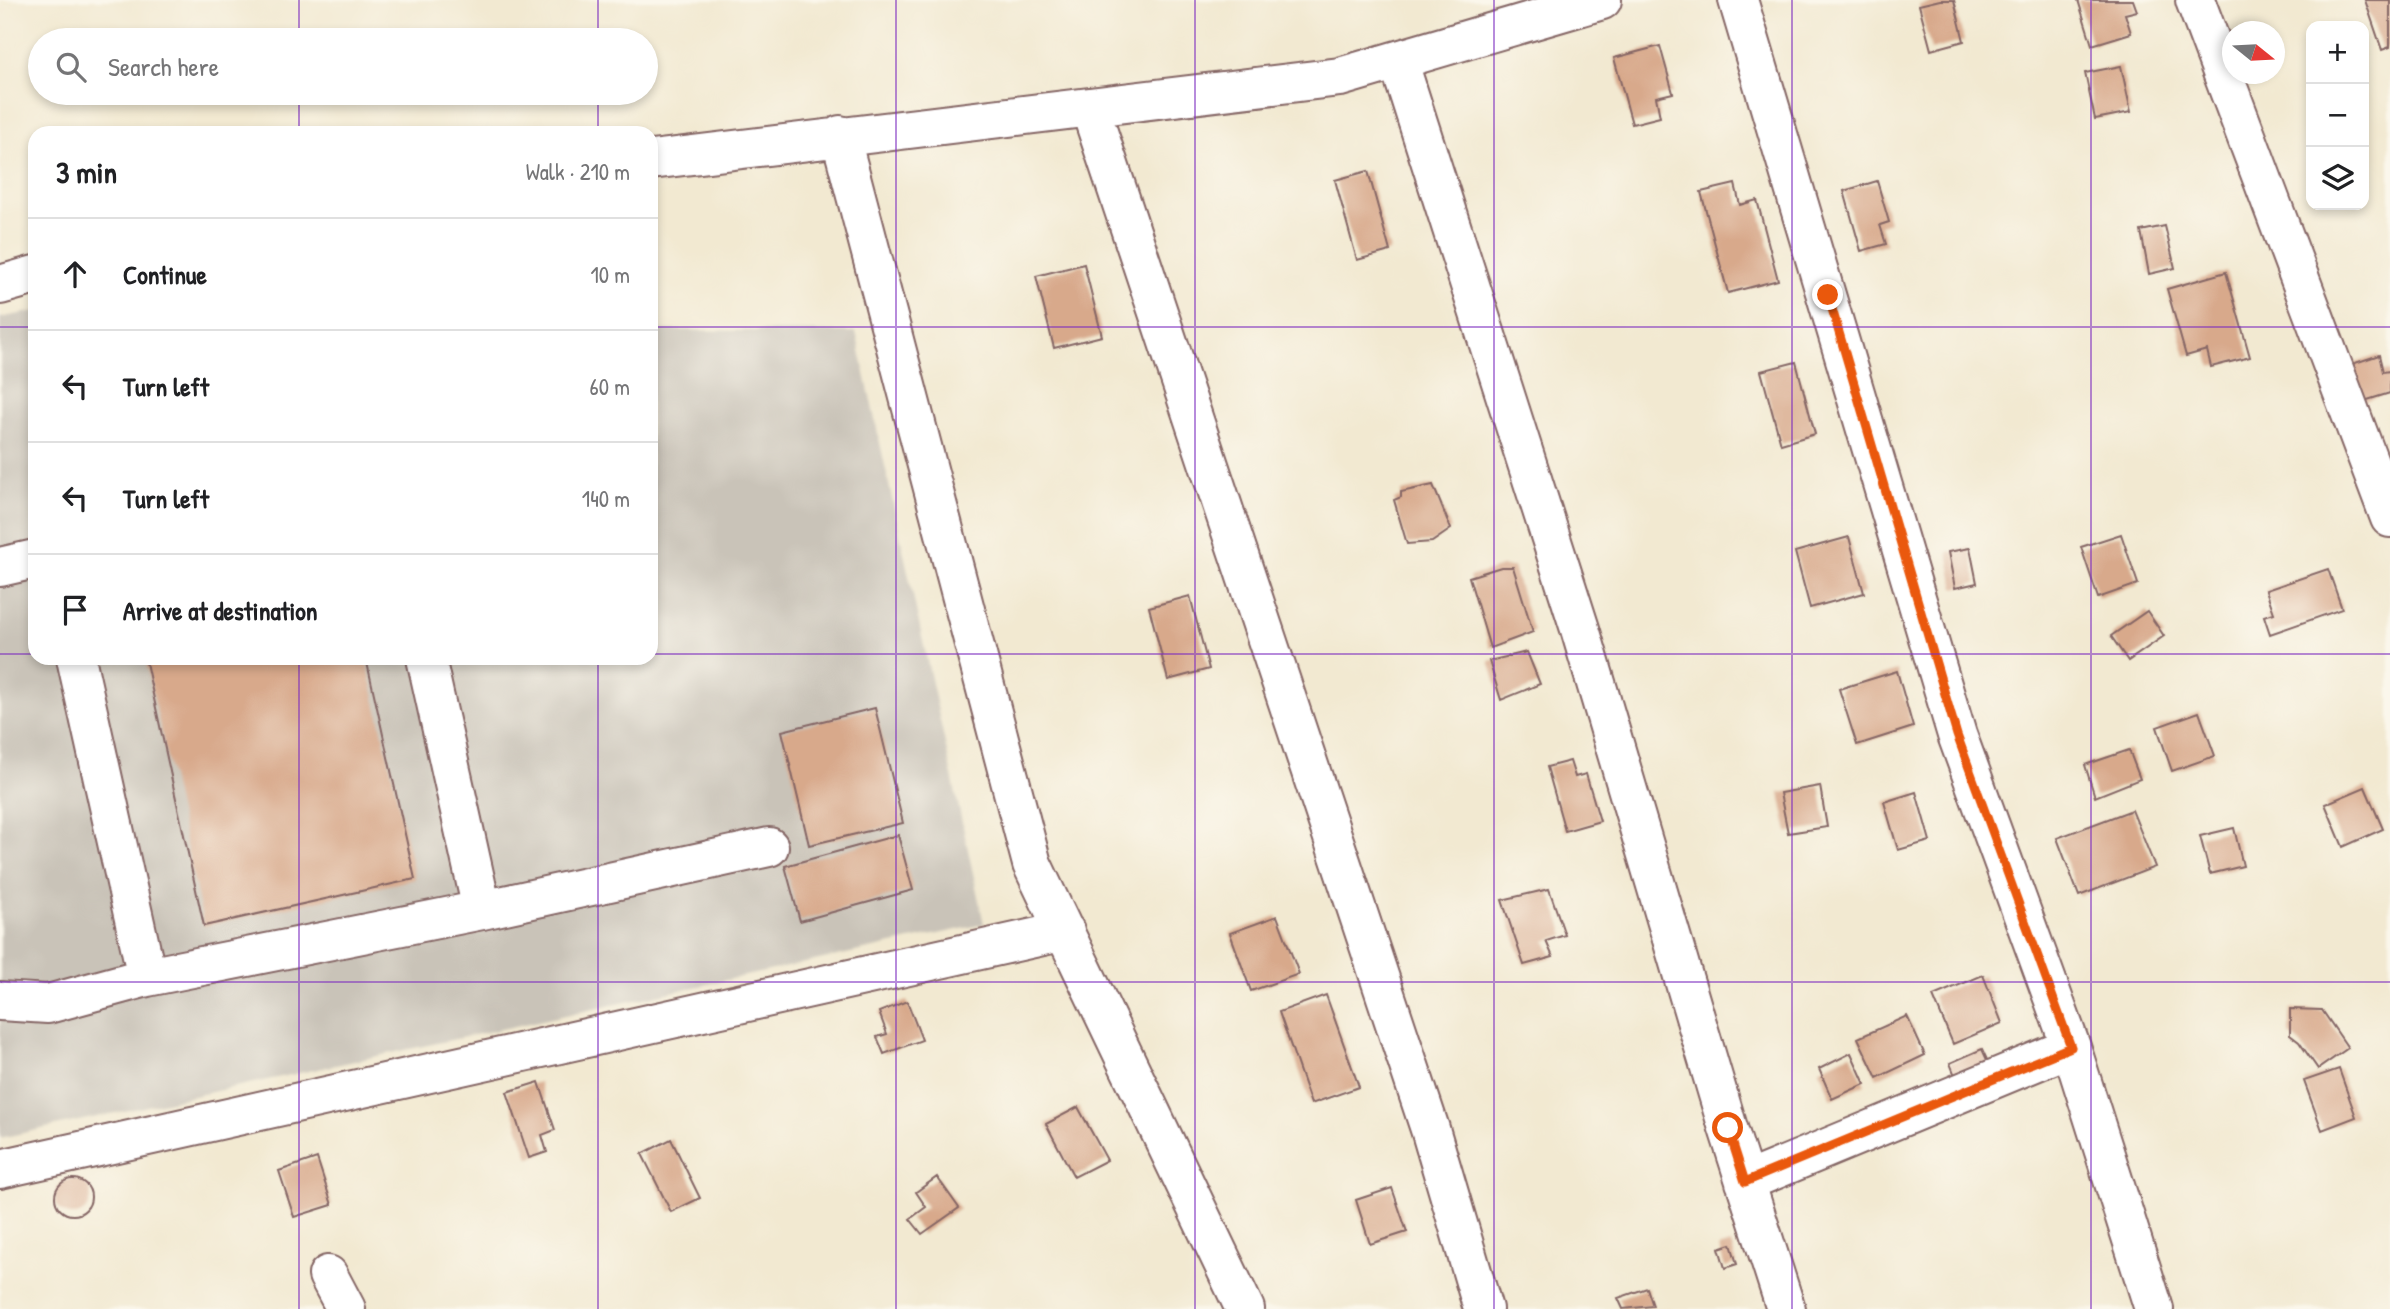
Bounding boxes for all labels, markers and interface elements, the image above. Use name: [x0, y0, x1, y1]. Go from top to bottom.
north arrow: [2222, 21, 2285, 84]
map controls: [2306, 21, 2369, 210]
button: +: [2306, 21, 2369, 84]
search box: [28, 28, 658, 105]
icon: search: [52, 48, 90, 86]
text: Search here: [108, 49, 219, 84]
button: −: [2306, 84, 2369, 147]
button: layers: [2306, 147, 2369, 210]
text: 3 min: [56, 152, 117, 192]
text: Walk · 210 m: [526, 156, 630, 187]
icon: ahead: [56, 255, 94, 293]
text: Continue: [123, 257, 207, 292]
text: 10 m: [590, 259, 630, 290]
route end: [1812, 279, 1843, 310]
icon: left: [56, 367, 94, 405]
text: Turn left: [123, 369, 209, 404]
text: 60 m: [590, 371, 630, 402]
icon: left: [56, 479, 94, 517]
text: Turn left: [123, 481, 209, 516]
text: 140 m: [582, 483, 630, 514]
icon: arrive: [56, 591, 94, 629]
text: Arrive at destination: [123, 593, 318, 628]
route start: [1712, 1112, 1743, 1143]

